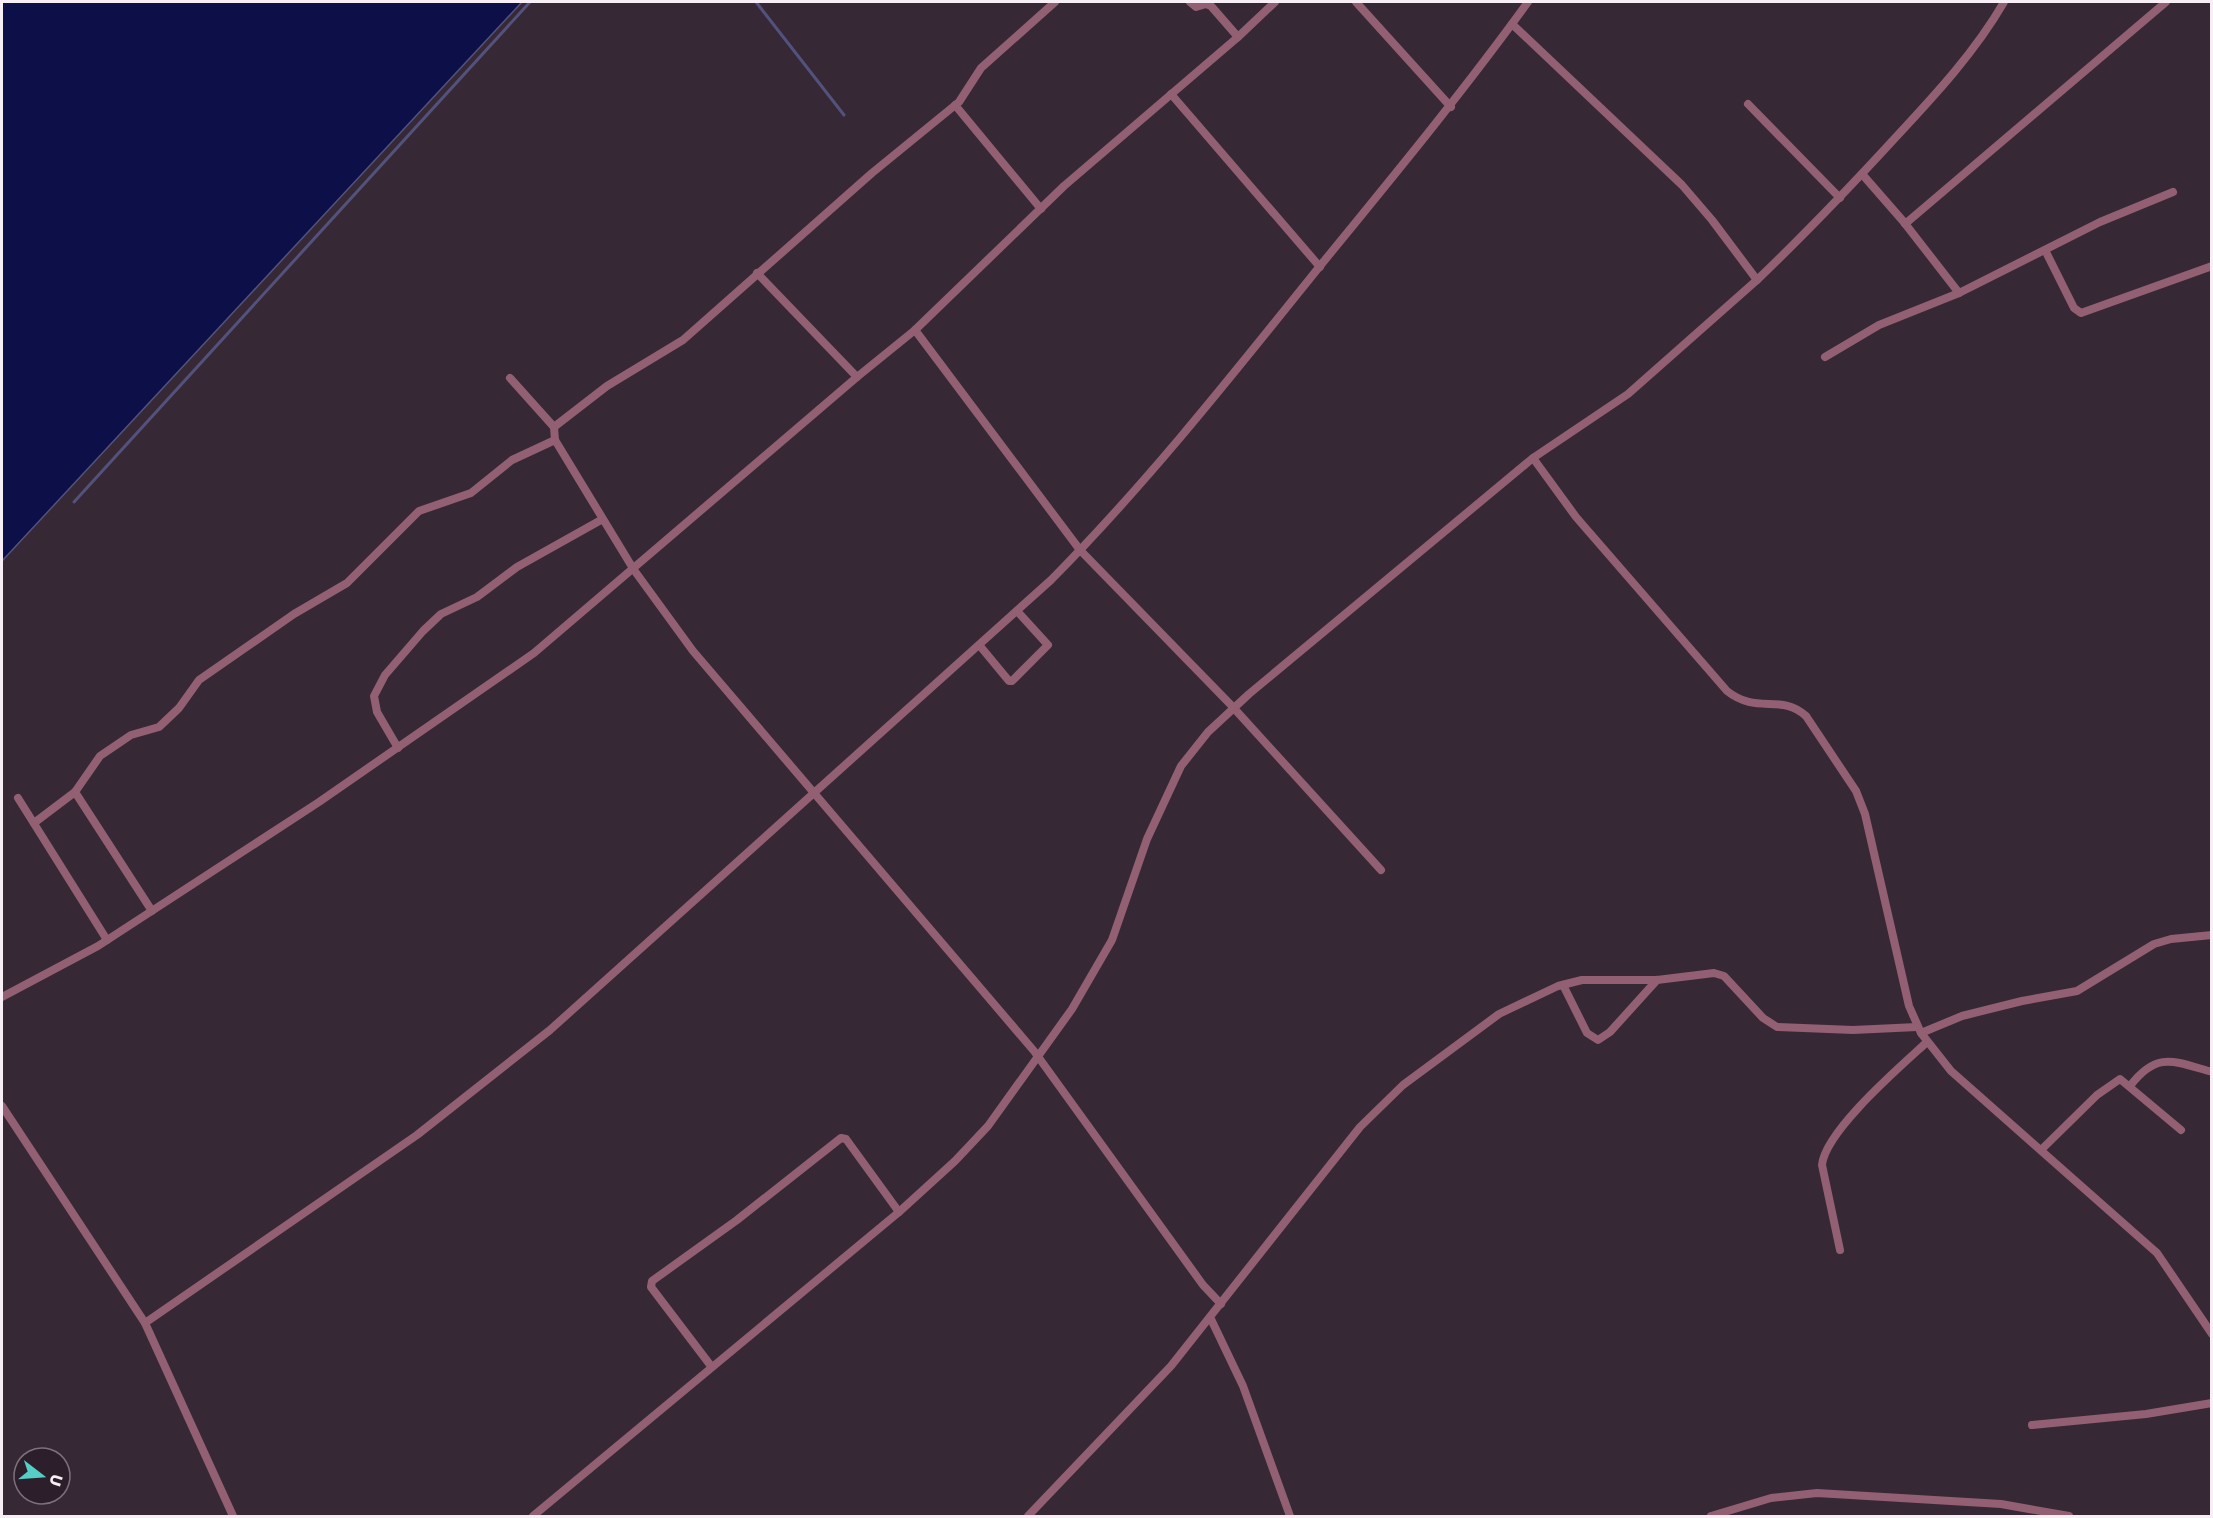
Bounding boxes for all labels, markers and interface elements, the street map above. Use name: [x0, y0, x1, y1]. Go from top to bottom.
north arrow: [12, 1446, 72, 1506]
text: U: [43, 1471, 69, 1489]

